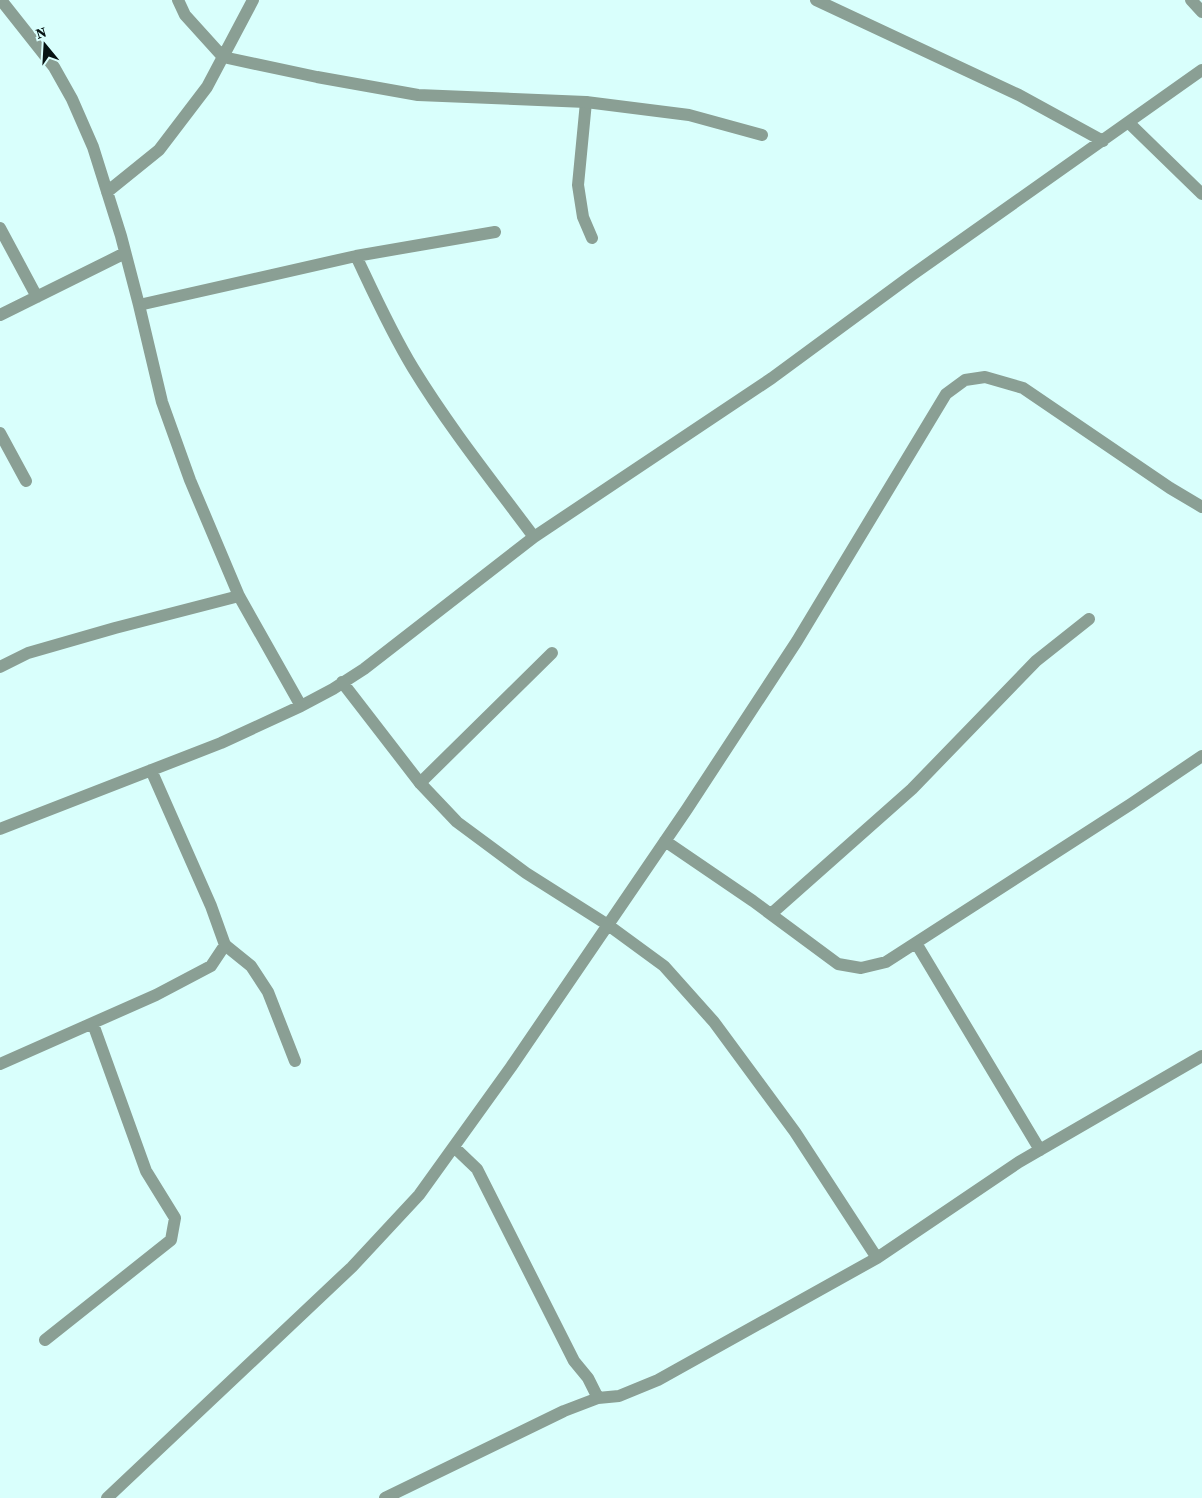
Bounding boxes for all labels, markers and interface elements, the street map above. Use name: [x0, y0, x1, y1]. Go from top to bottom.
north arrow: [20, 20, 70, 70]
text: N: [33, 22, 49, 44]

